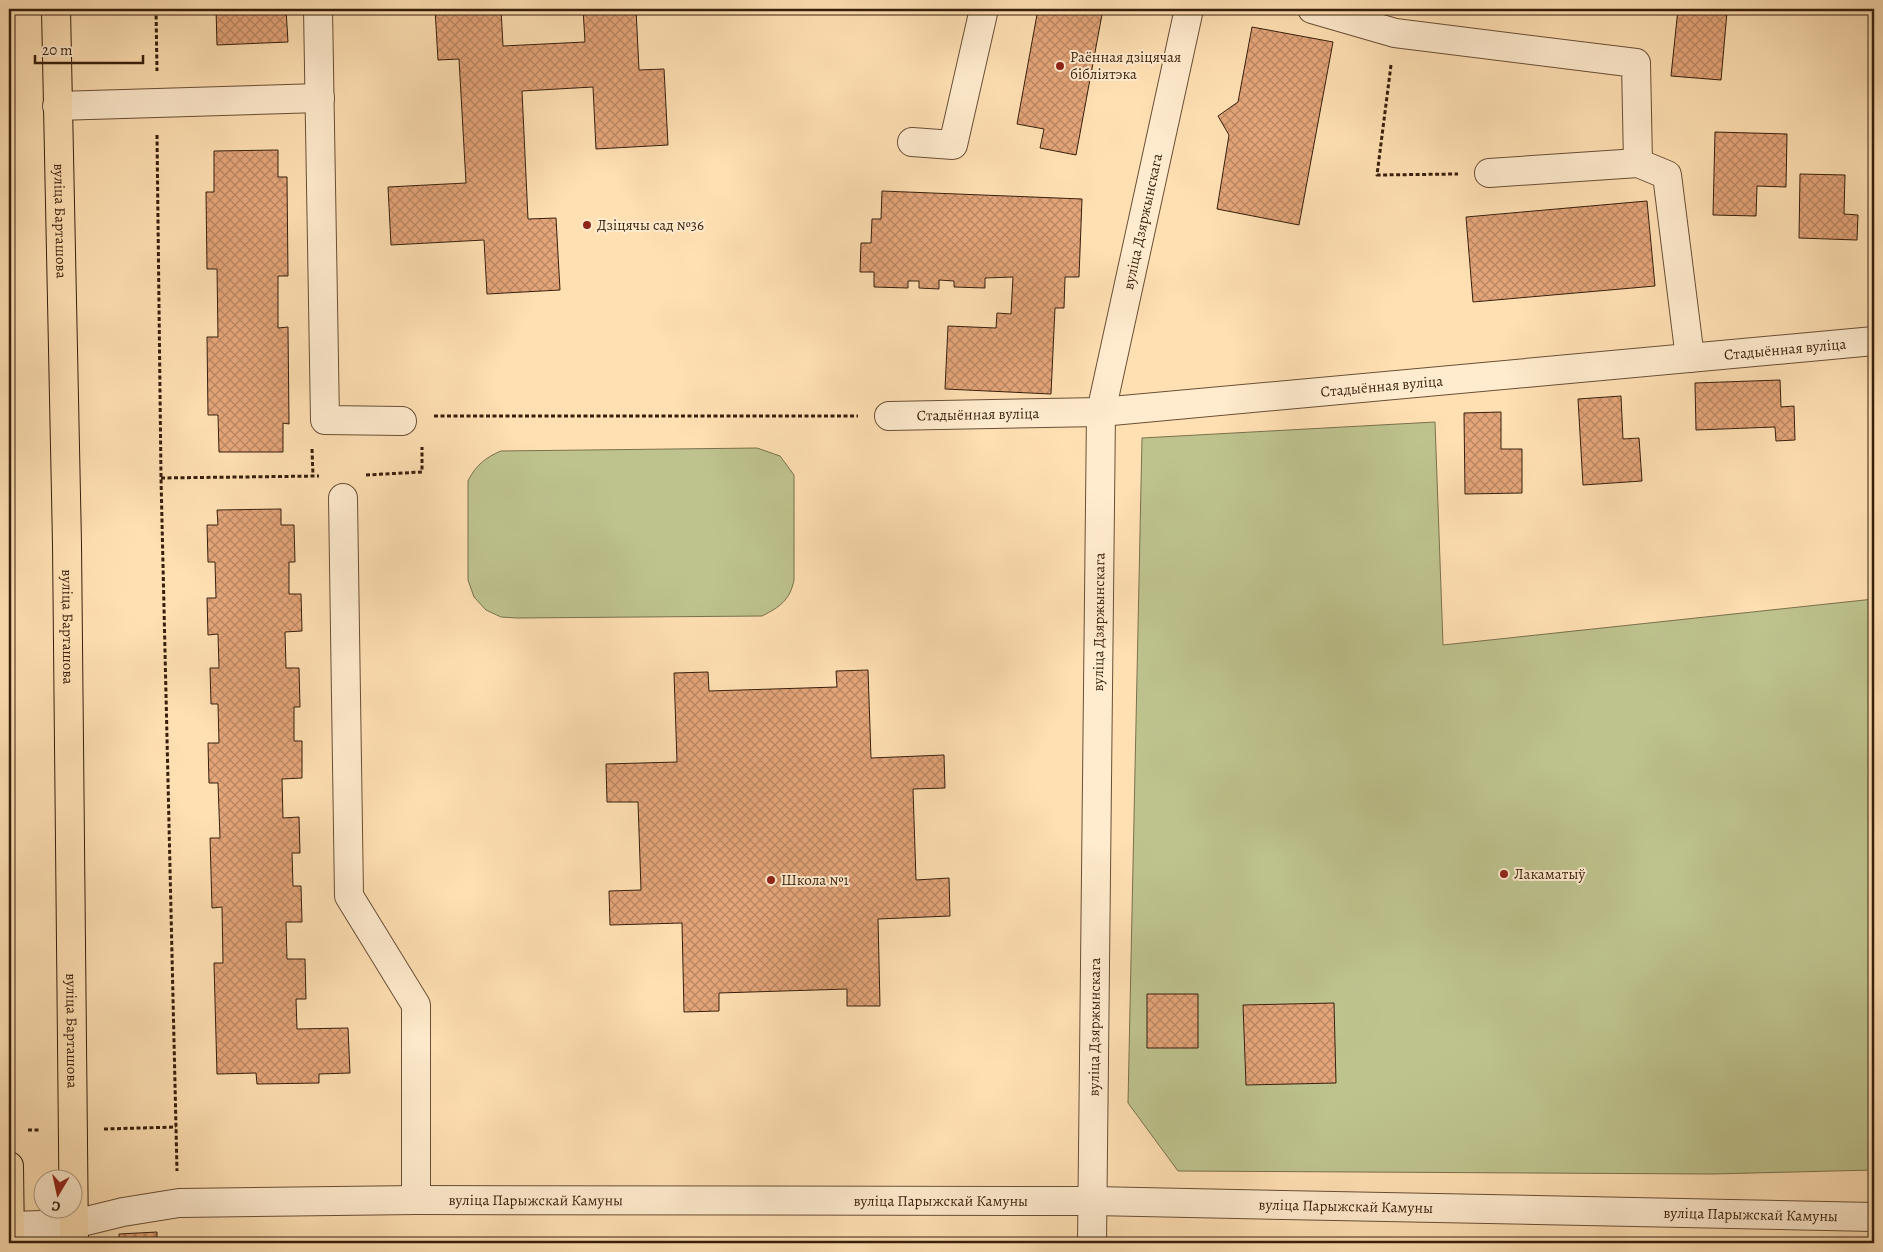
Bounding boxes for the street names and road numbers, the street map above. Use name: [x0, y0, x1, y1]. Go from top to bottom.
street label: вуліца Дзяржынскага: [1118, 151, 1167, 292]
street label: вуліца Барташова: [49, 163, 72, 279]
street label: Стадыённая вуліца: [1723, 334, 1847, 365]
street label: Стадыённая вуліца: [1320, 371, 1444, 402]
street label: Стадыённая вуліца: [916, 403, 1040, 425]
street label: вуліца Дзяржынскага: [1088, 552, 1109, 692]
street label: вуліца Барташова: [57, 569, 78, 685]
street label: вуліца Дзяржынскага: [1084, 957, 1105, 1097]
street label: вуліца Барташова: [61, 973, 82, 1089]
street label: вуліца Парыжскай Камуны: [448, 1190, 623, 1210]
street label: вуліца Парыжскай Камуны: [853, 1191, 1028, 1211]
street label: вуліца Парыжскай Камуны: [1258, 1194, 1433, 1218]
street label: вуліца Парыжскай Камуны: [1663, 1203, 1838, 1226]

